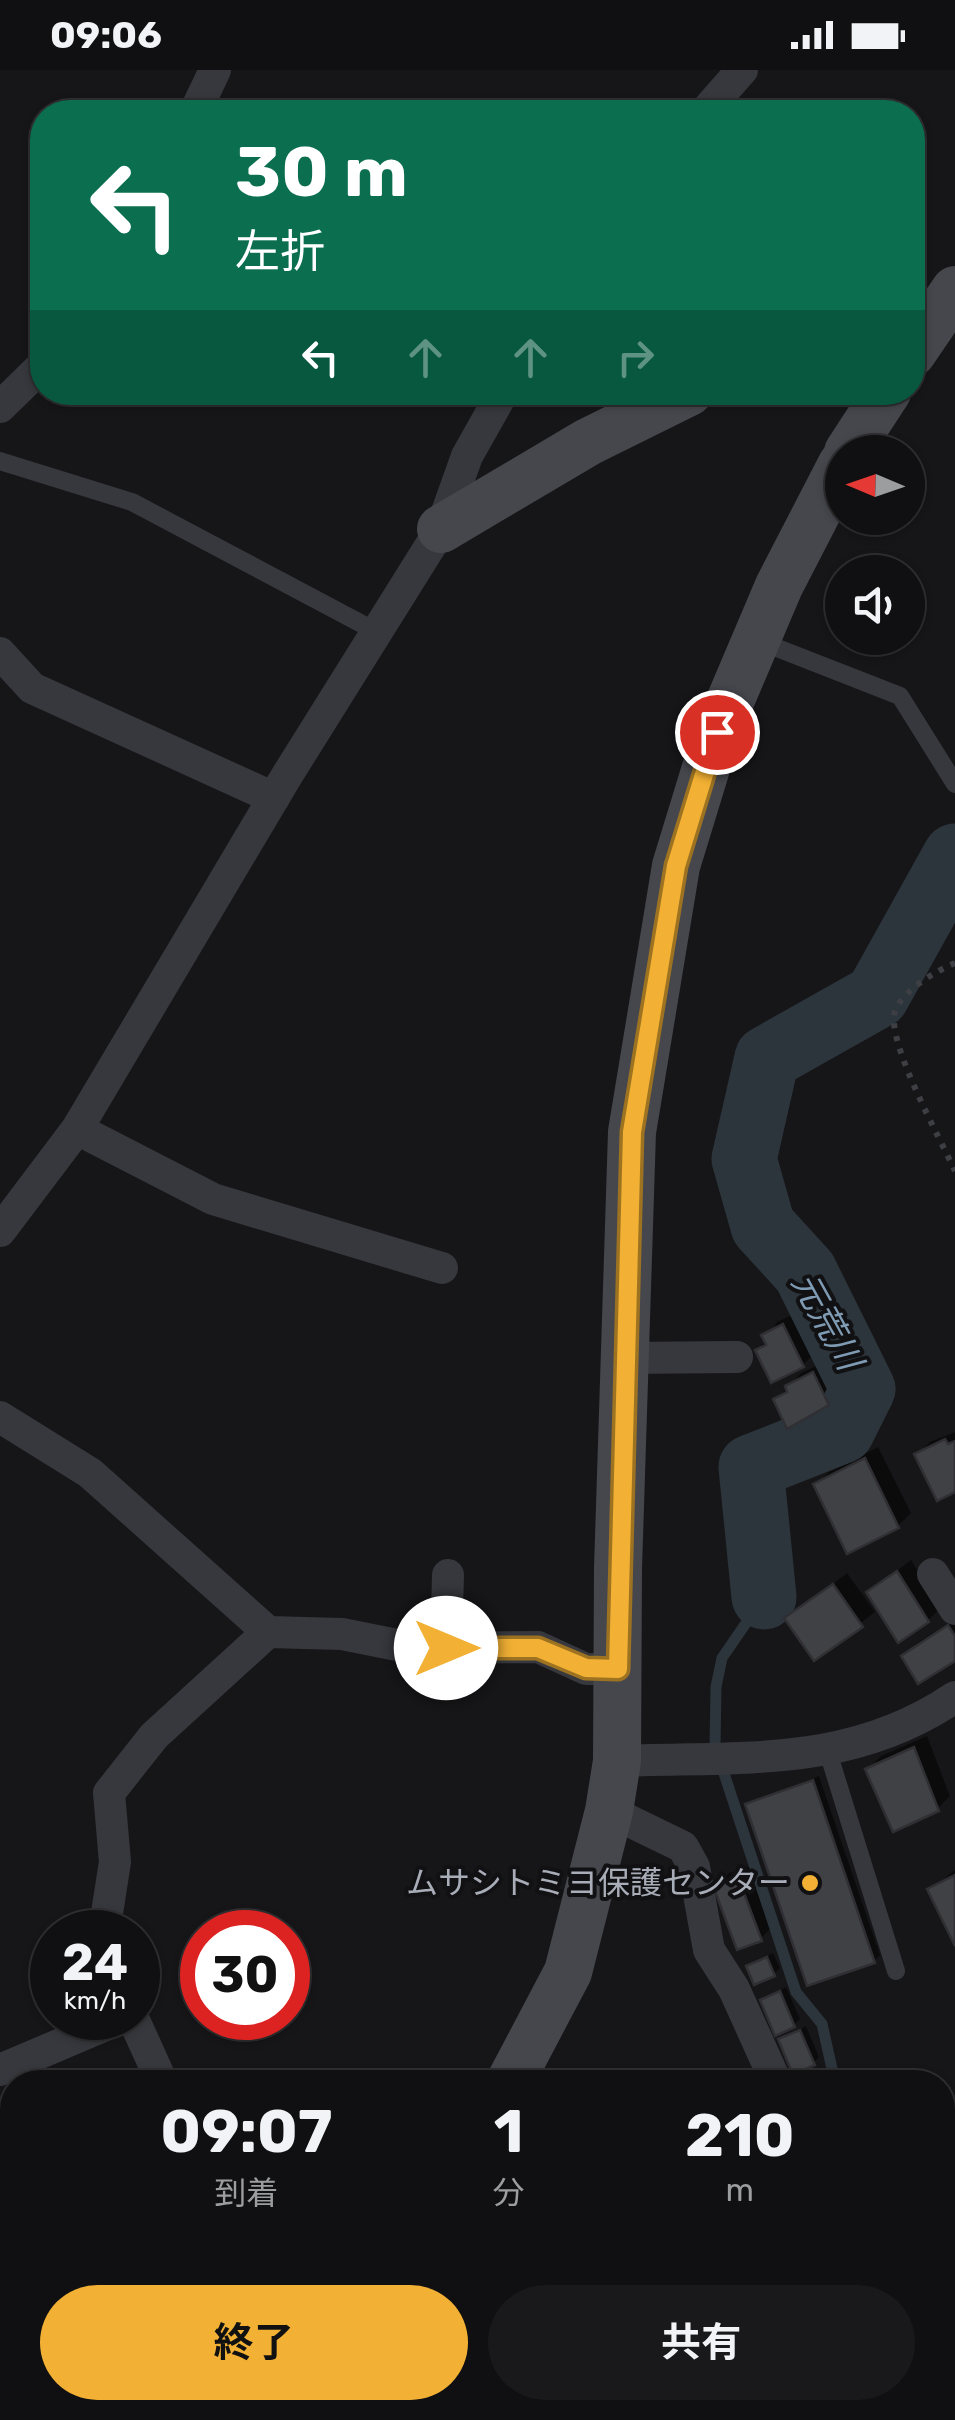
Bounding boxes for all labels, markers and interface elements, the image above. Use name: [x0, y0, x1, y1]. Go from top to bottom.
text: 09:06: [50, 12, 162, 58]
text: 30 m: [235, 131, 408, 214]
icon: left: [70, 140, 200, 270]
text: 左折: [235, 225, 325, 278]
icon: left: [293, 330, 348, 385]
icon: ahead: [398, 330, 453, 385]
icon: ahead: [503, 330, 558, 385]
icon: right: [608, 330, 663, 385]
north arrow: [825, 435, 925, 535]
map controls: [825, 435, 925, 655]
button: sound: [825, 555, 925, 655]
pin: [675, 690, 760, 775]
icon: arrive: [690, 705, 745, 760]
water label: 元荒川: [783, 1265, 873, 1381]
position arrow: [394, 1596, 498, 1700]
place label: ムサシトミヨ保護センター: [406, 1864, 790, 1902]
marker: ムサシトミヨ保護センター: [799, 1872, 821, 1894]
speed limit sign: 30: [180, 1910, 310, 2040]
text: 24: [62, 1933, 128, 1993]
text: km/h: [64, 1986, 126, 2015]
text: 09:07: [160, 2096, 332, 2167]
text: 1: [494, 2096, 524, 2167]
text: 210: [685, 2100, 795, 2171]
text: m: [726, 2171, 754, 2209]
text: 到着: [214, 2174, 278, 2212]
text: 分: [493, 2174, 525, 2212]
button: 終了: [40, 2285, 468, 2400]
button: 共有: [488, 2285, 915, 2400]

